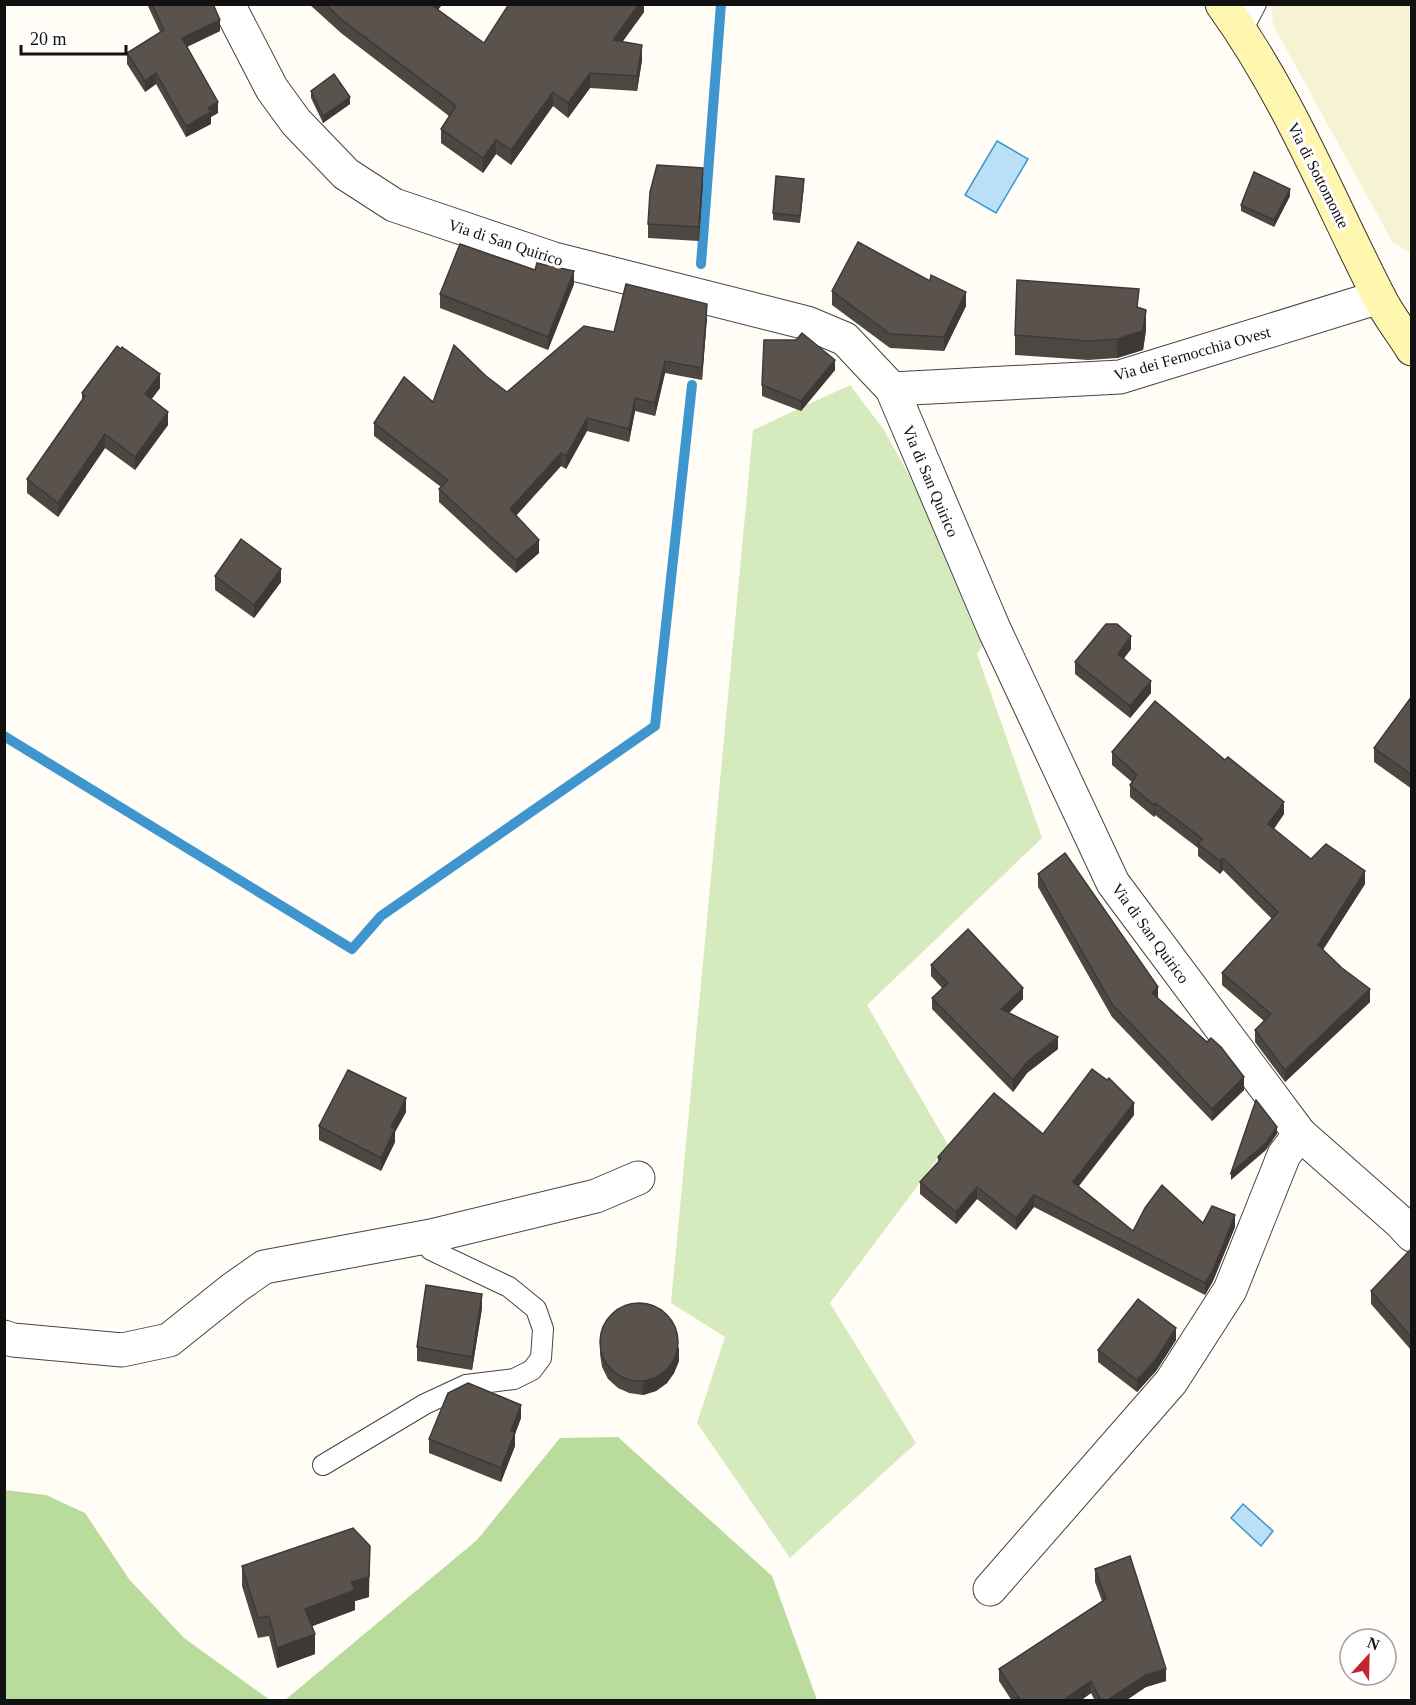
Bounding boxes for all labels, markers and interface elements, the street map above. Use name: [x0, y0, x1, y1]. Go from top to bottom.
scale bar: [21, 18, 126, 56]
text: 20 m: [30, 29, 67, 49]
street label: Via di Sottomonte: [1285, 120, 1353, 231]
street label: Via di San Quirico: [446, 216, 565, 269]
street label: Via dei Fernocchia Ovest: [1112, 323, 1273, 384]
street label: Via di San Quirico: [899, 423, 962, 540]
street label: Via di San Quirico: [1109, 880, 1193, 987]
north arrow: [1338, 1627, 1398, 1687]
text: N: [1365, 1634, 1382, 1654]

